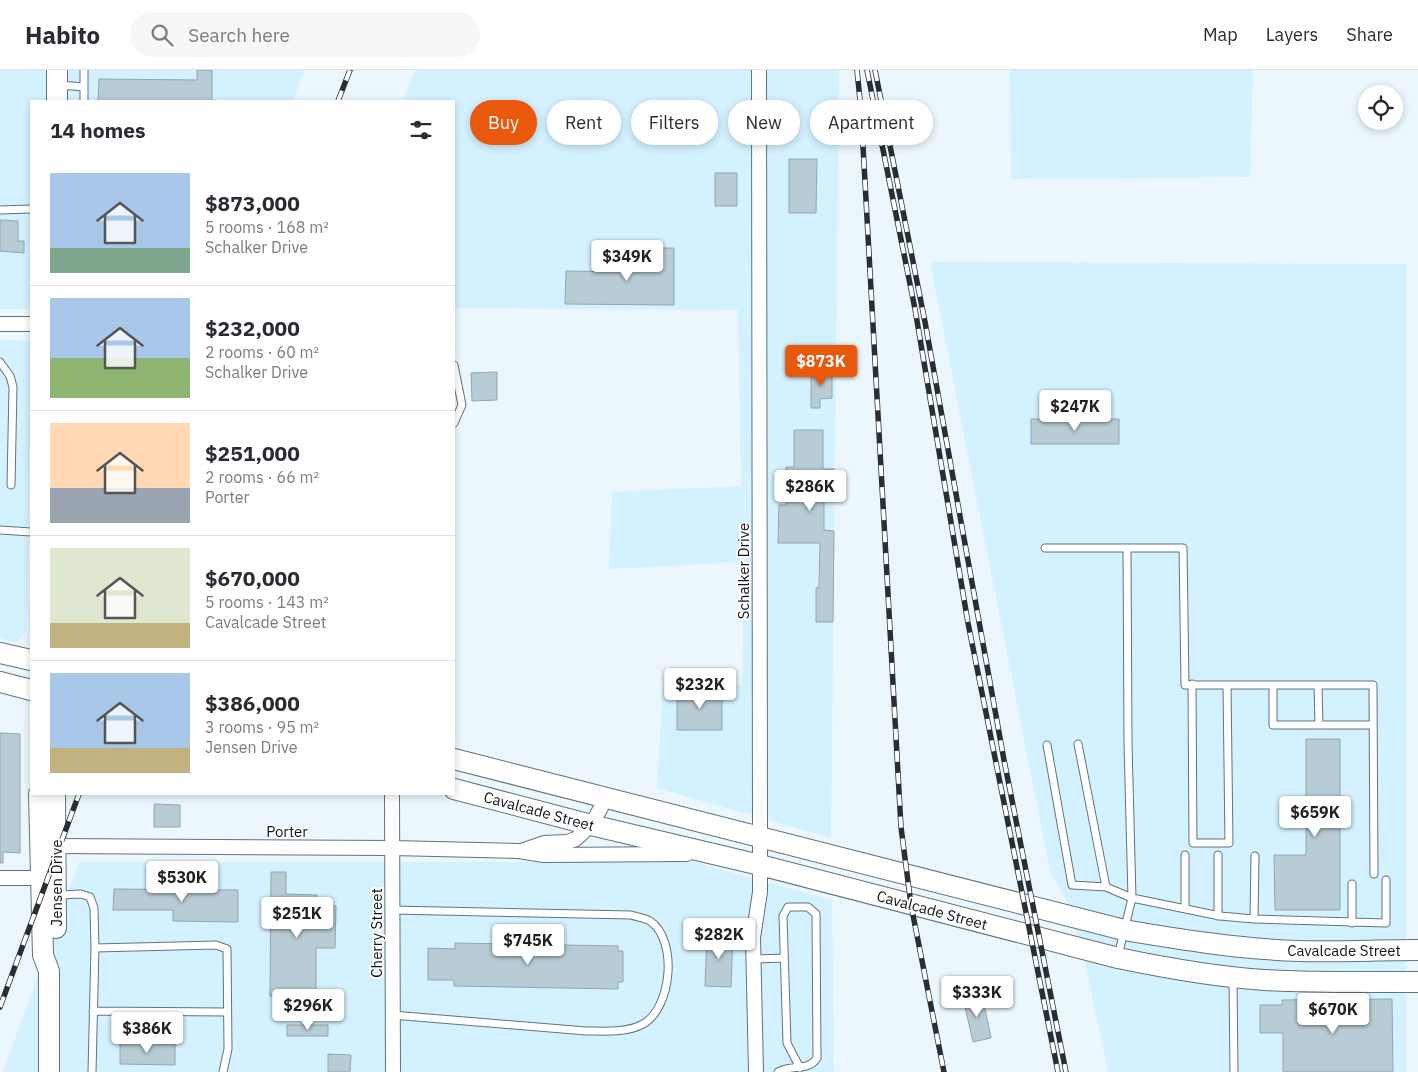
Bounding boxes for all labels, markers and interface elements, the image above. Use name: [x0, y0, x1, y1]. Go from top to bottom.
search box: [130, 12, 480, 57]
text: Habito: [25, 19, 100, 51]
icon: search: [148, 21, 176, 49]
text: Search here: [188, 23, 290, 47]
text: Map: [1203, 23, 1238, 46]
text: Layers: [1266, 23, 1318, 46]
text: Share: [1346, 23, 1393, 46]
map controls: [1358, 85, 1403, 130]
button: locate: [1358, 85, 1403, 130]
chip: Buy: [470, 100, 537, 145]
chip: Rent: [547, 100, 621, 145]
chip: Filters: [631, 100, 718, 145]
chip: New: [728, 100, 800, 145]
chip: Apartment: [810, 100, 933, 145]
text: 14 homes: [50, 116, 146, 144]
icon: filters: [407, 116, 435, 144]
text: $873,000: [205, 189, 300, 217]
icon: home: [90, 193, 150, 253]
text: 5 rooms · 168 m²: [205, 217, 329, 237]
text: Schalker Drive: [205, 237, 308, 257]
pin: $349K: [592, 240, 662, 282]
text: $349K: [602, 246, 652, 266]
text: $232,000: [205, 314, 300, 342]
icon: home: [90, 318, 150, 378]
text: 2 rooms · 60 m²: [205, 342, 319, 362]
pin: $873K: [786, 344, 856, 387]
text: $873K: [796, 351, 846, 371]
text: Schalker Drive: [205, 362, 308, 382]
pin: $247K: [1040, 390, 1110, 432]
text: $247K: [1050, 396, 1100, 416]
text: $251,000: [205, 439, 300, 467]
icon: home: [90, 443, 150, 503]
text: 2 rooms · 66 m²: [205, 467, 319, 487]
pin: $286K: [775, 470, 845, 512]
text: $286K: [785, 476, 835, 496]
text: Porter: [205, 487, 249, 507]
street label: Schalker Drive: [734, 523, 753, 619]
text: $670,000: [205, 564, 300, 592]
icon: home: [90, 568, 150, 628]
text: 5 rooms · 143 m²: [205, 592, 329, 612]
text: Cavalcade Street: [205, 612, 326, 632]
pin: $232K: [665, 668, 735, 710]
text: $232K: [675, 674, 725, 694]
text: $386,000: [205, 689, 300, 717]
icon: home: [90, 693, 150, 753]
text: 3 rooms · 95 m²: [205, 717, 319, 737]
text: Jensen Drive: [205, 737, 298, 757]
street label: Cavalcade Street: [482, 787, 596, 835]
pin: $659K: [1280, 796, 1350, 838]
text: $659K: [1290, 802, 1340, 822]
street label: Porter: [266, 822, 308, 841]
street label: Jensen Drive: [47, 840, 66, 926]
pin: $530K: [147, 860, 217, 903]
text: $530K: [157, 867, 207, 887]
street label: Cavalcade Street: [875, 886, 989, 934]
street label: Cherry Street: [367, 888, 386, 978]
pin: $251K: [262, 896, 332, 939]
text: $251K: [272, 903, 322, 923]
pin: $282K: [684, 918, 754, 960]
pin: $745K: [493, 924, 563, 966]
text: $282K: [694, 924, 744, 944]
text: $745K: [503, 930, 553, 950]
street label: Cavalcade Street: [1287, 941, 1401, 960]
pin: $333K: [942, 976, 1012, 1018]
text: $333K: [952, 982, 1002, 1002]
pin: $296K: [273, 988, 343, 1031]
pin: $670K: [1298, 992, 1368, 1035]
text: $296K: [283, 995, 333, 1015]
text: $670K: [1308, 999, 1358, 1019]
pin: $386K: [112, 1012, 182, 1054]
text: $386K: [122, 1018, 172, 1038]

